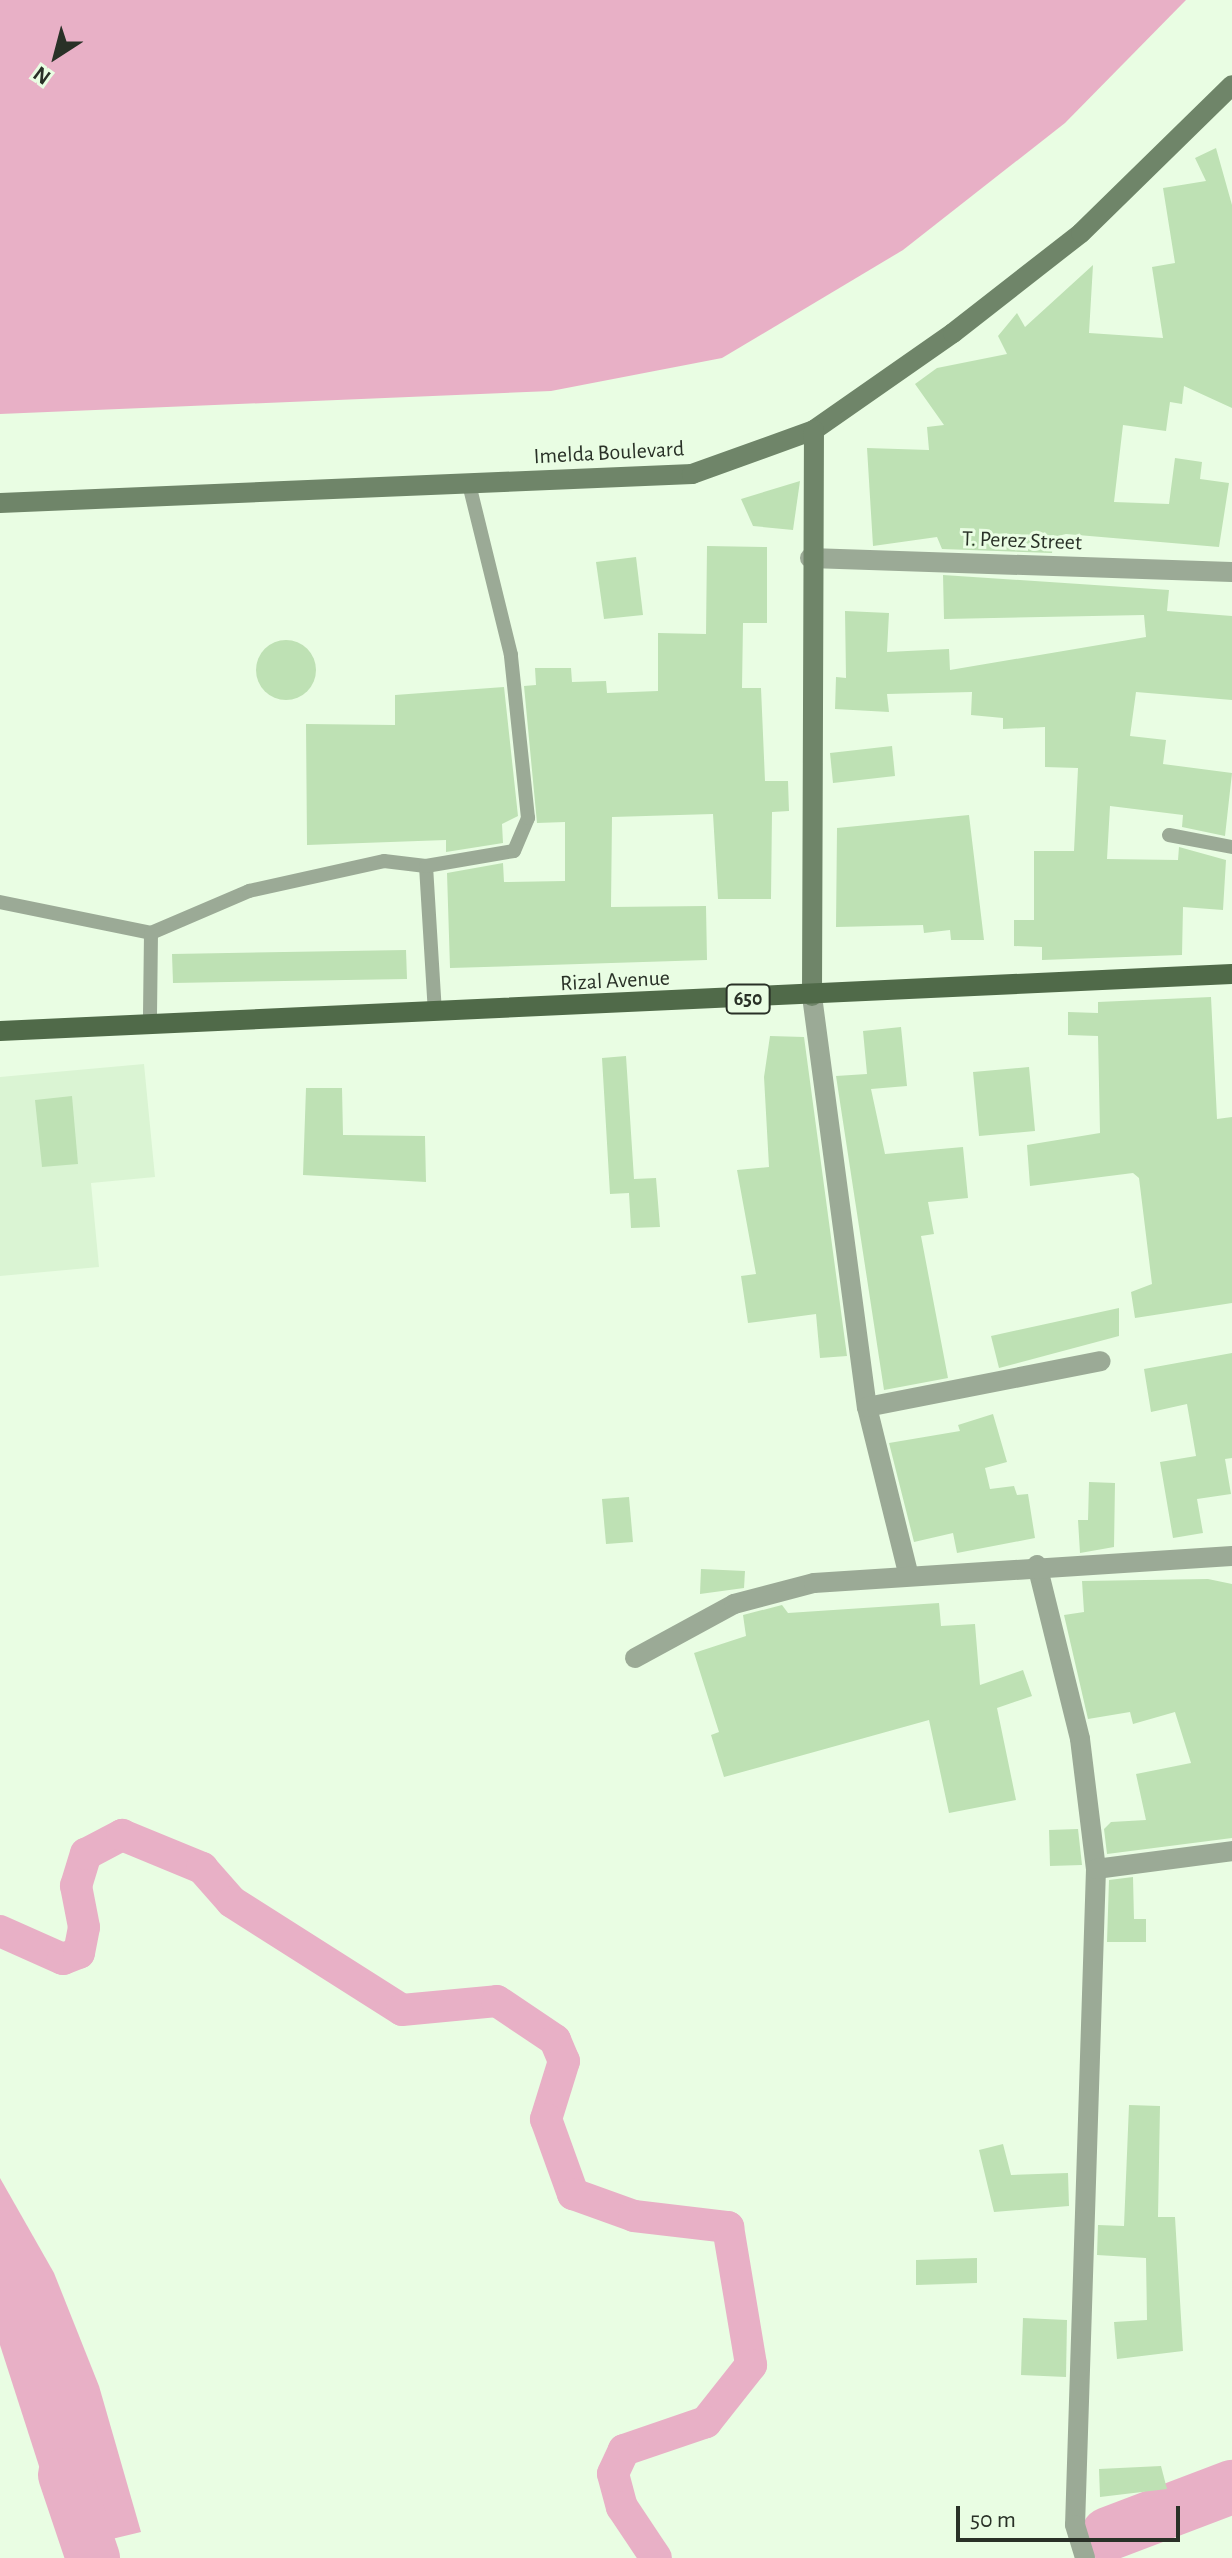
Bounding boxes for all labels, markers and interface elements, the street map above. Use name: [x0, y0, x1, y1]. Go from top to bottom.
north arrow: [16, 16, 96, 96]
text: N: [29, 62, 55, 89]
street label: Imelda Boulevard: [533, 436, 685, 470]
street label: T. Perez Street: [962, 526, 1082, 556]
street label: Rizal Avenue: [559, 965, 671, 997]
road number: 650: [724, 983, 772, 1015]
scale bar: [960, 2490, 1184, 2540]
text: 50 m: [970, 2508, 1016, 2532]

